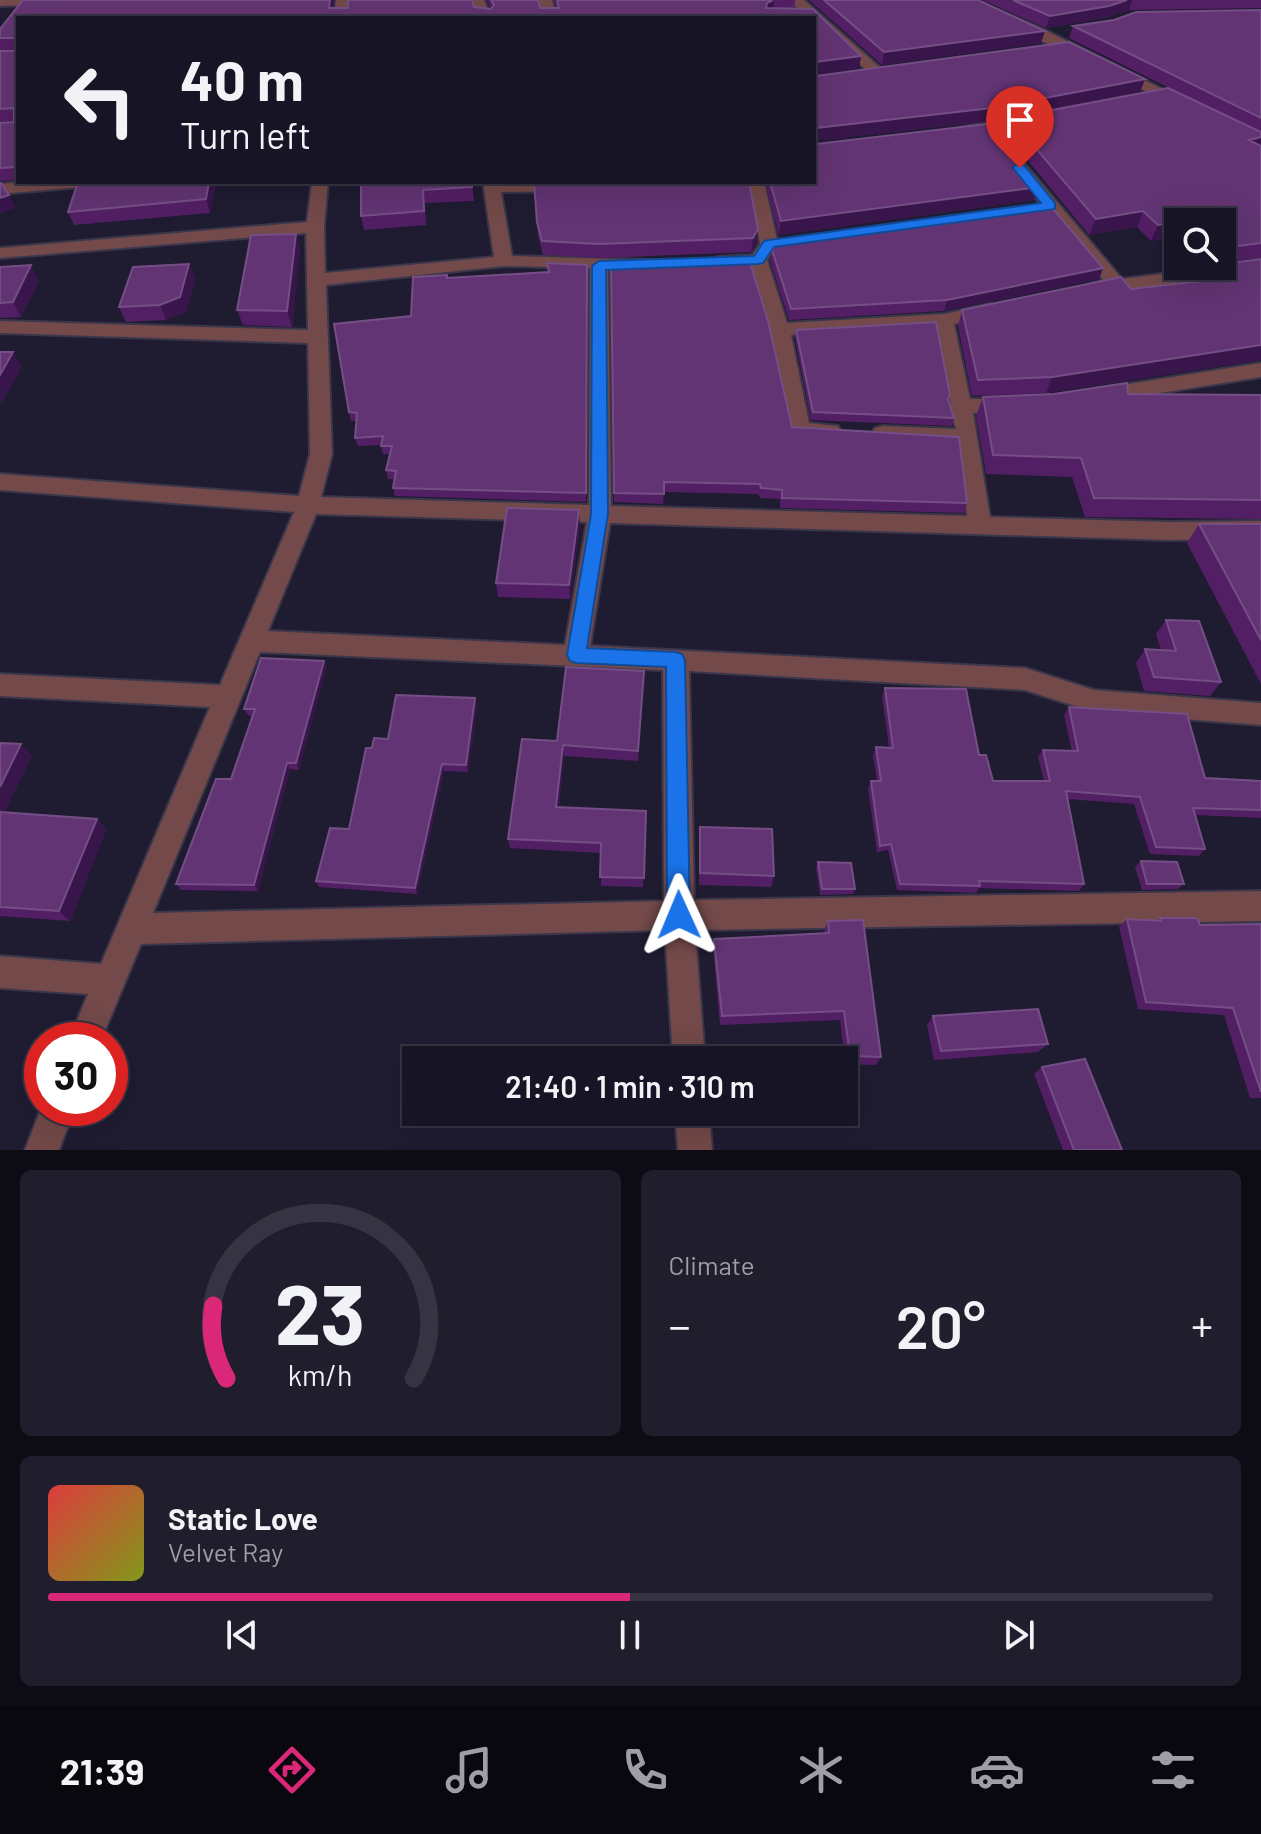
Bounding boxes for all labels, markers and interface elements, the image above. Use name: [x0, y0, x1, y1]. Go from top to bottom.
text: 40 m: [180, 45, 304, 112]
icon: left: [48, 48, 152, 152]
pin: [986, 86, 1054, 168]
icon: arrive: [998, 98, 1042, 142]
text: Turn left: [180, 113, 311, 156]
map controls: [1164, 208, 1236, 280]
button: search: [1164, 208, 1236, 280]
position arrow: [637, 873, 721, 957]
speed limit sign: 30: [24, 1022, 128, 1126]
text: 21:40 · 1 min · 310 m: [505, 1068, 755, 1104]
text: Climate: [669, 1249, 755, 1280]
text: 23: [275, 1262, 365, 1362]
text: 20°: [896, 1289, 986, 1361]
text: −: [669, 1298, 691, 1351]
text: +: [1191, 1298, 1213, 1351]
text: km/h: [288, 1357, 353, 1392]
text: Static Love: [168, 1500, 318, 1536]
text: Velvet Ray: [168, 1536, 283, 1567]
icon: previous: [220, 1613, 264, 1657]
icon: pause: [608, 1613, 652, 1657]
icon: next: [997, 1613, 1041, 1657]
icon: directions: [264, 1742, 320, 1798]
icon: music: [441, 1742, 497, 1798]
icon: phone: [617, 1742, 673, 1798]
icon: climate: [793, 1742, 849, 1798]
icon: car: [969, 1742, 1025, 1798]
icon: filters: [1145, 1742, 1201, 1798]
text: 21:39: [60, 1749, 144, 1792]

